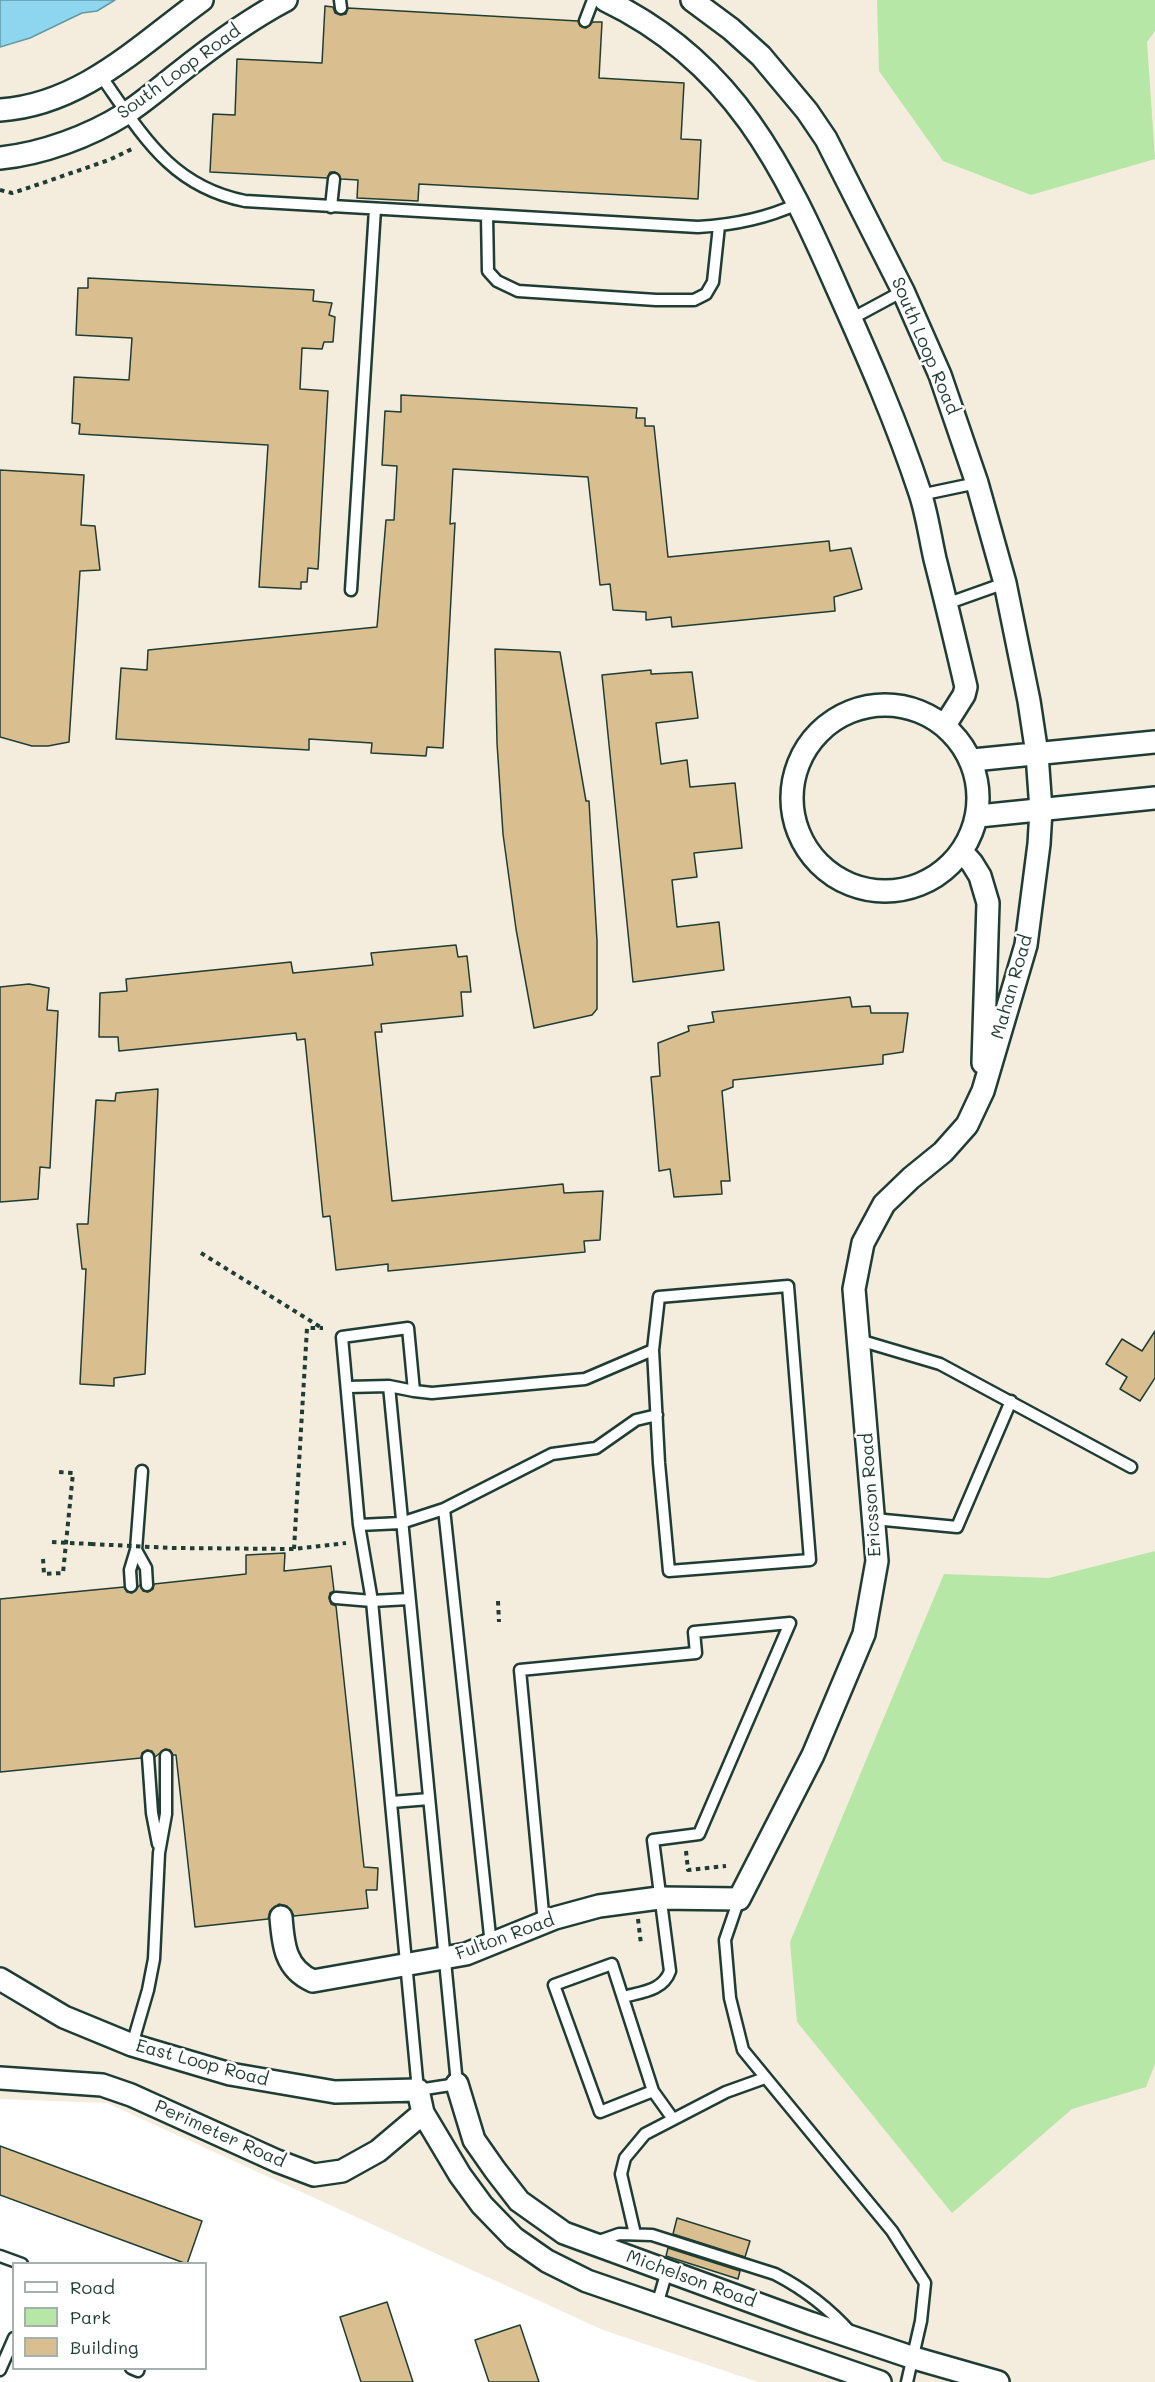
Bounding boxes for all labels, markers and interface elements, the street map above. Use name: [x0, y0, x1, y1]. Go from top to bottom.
street label: South Loop Road: [113, 20, 245, 124]
street label: South Loop Road: [886, 274, 964, 418]
street label: Mahan Road: [987, 932, 1037, 1042]
street label: Ericsson Road: [856, 1432, 886, 1558]
street label: Fulton Road: [453, 1909, 557, 1965]
street label: East Loop Road: [133, 2035, 271, 2091]
street label: Perimeter Road: [151, 2095, 289, 2173]
street label: Michelson Road: [623, 2246, 759, 2312]
legend: [12, 2262, 207, 2370]
text: Road: [70, 2275, 115, 2299]
text: Park: [70, 2305, 111, 2329]
text: Building: [70, 2335, 138, 2359]

